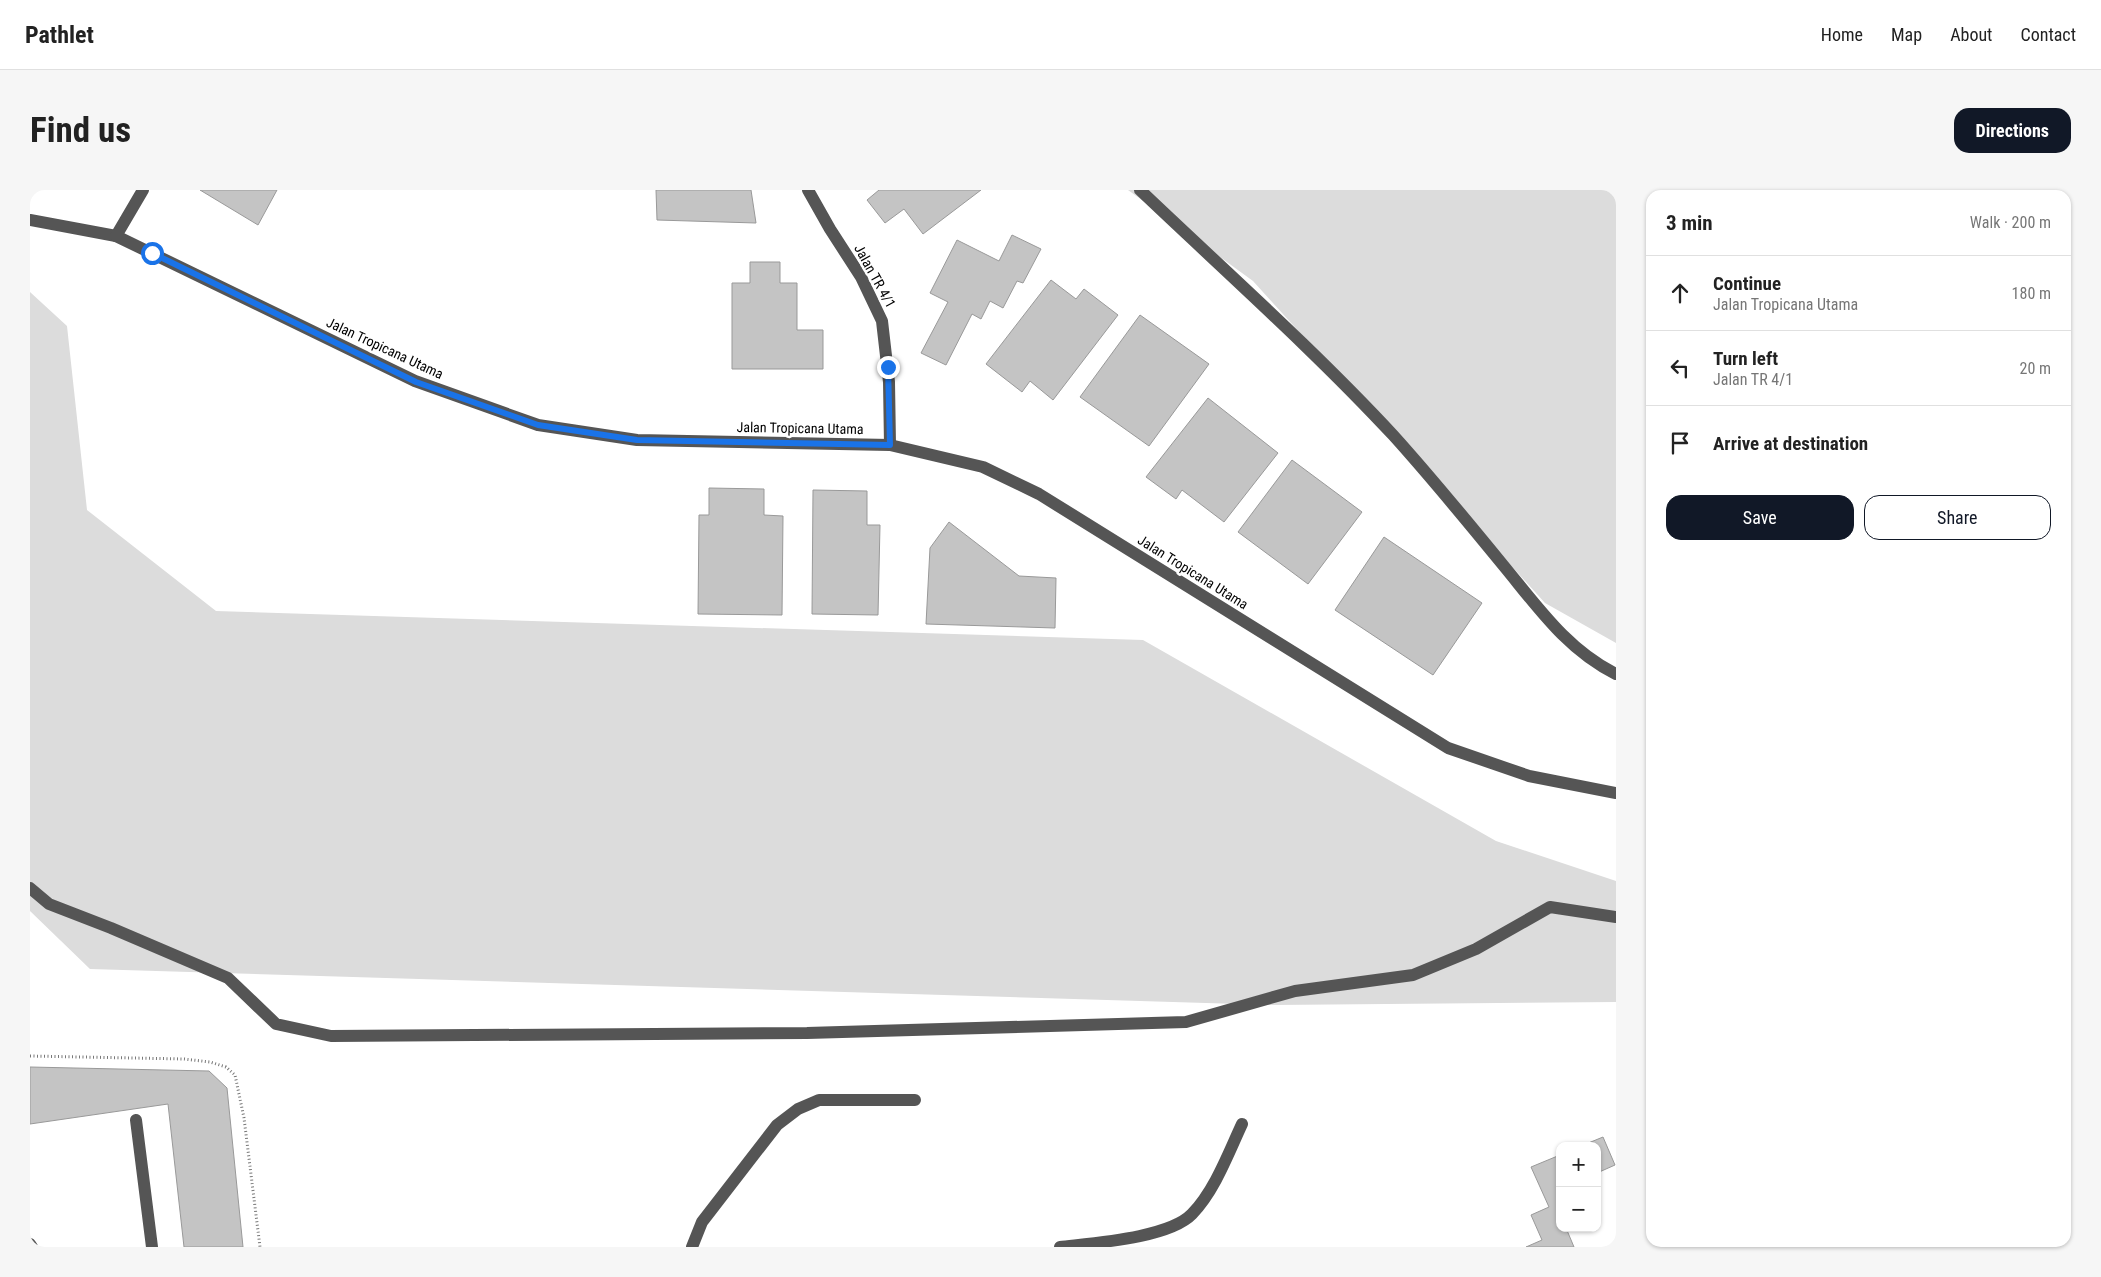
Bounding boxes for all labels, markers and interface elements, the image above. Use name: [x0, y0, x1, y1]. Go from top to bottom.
text: Pathlet: [25, 21, 94, 49]
text: Home: [1821, 24, 1863, 45]
text: Map: [1891, 24, 1922, 45]
text: About: [1950, 24, 1992, 45]
text: Contact: [2020, 24, 2076, 45]
button: Directions: [1954, 108, 2071, 153]
text: Find us: [30, 110, 131, 151]
text: 3 min: [1666, 211, 1713, 235]
text: Walk · 200 m: [1970, 213, 2051, 232]
street label: Jalan TR 4/1: [851, 241, 899, 311]
route start: [141, 242, 164, 265]
text: Continue: [1713, 272, 1781, 295]
icon: ahead: [1666, 279, 1694, 307]
text: 180 m: [2012, 284, 2051, 303]
text: Jalan Tropicana Utama: [1713, 295, 1858, 314]
street label: Jalan Tropicana Utama: [324, 314, 446, 382]
text: Turn left: [1713, 347, 1778, 370]
icon: left: [1666, 354, 1694, 382]
route end: [877, 356, 900, 379]
text: 20 m: [2019, 359, 2051, 378]
text: Jalan TR 4/1: [1713, 370, 1793, 389]
street label: Jalan Tropicana Utama: [736, 419, 864, 437]
icon: arrive: [1666, 429, 1694, 457]
text: Arrive at destination: [1713, 432, 1868, 455]
button: Save: [1666, 495, 1854, 540]
button: Share: [1864, 495, 2051, 540]
street label: Jalan Tropicana Utama: [1135, 532, 1251, 612]
map controls: [1556, 1142, 1601, 1232]
button: +: [1556, 1142, 1601, 1187]
button: −: [1556, 1187, 1601, 1232]

